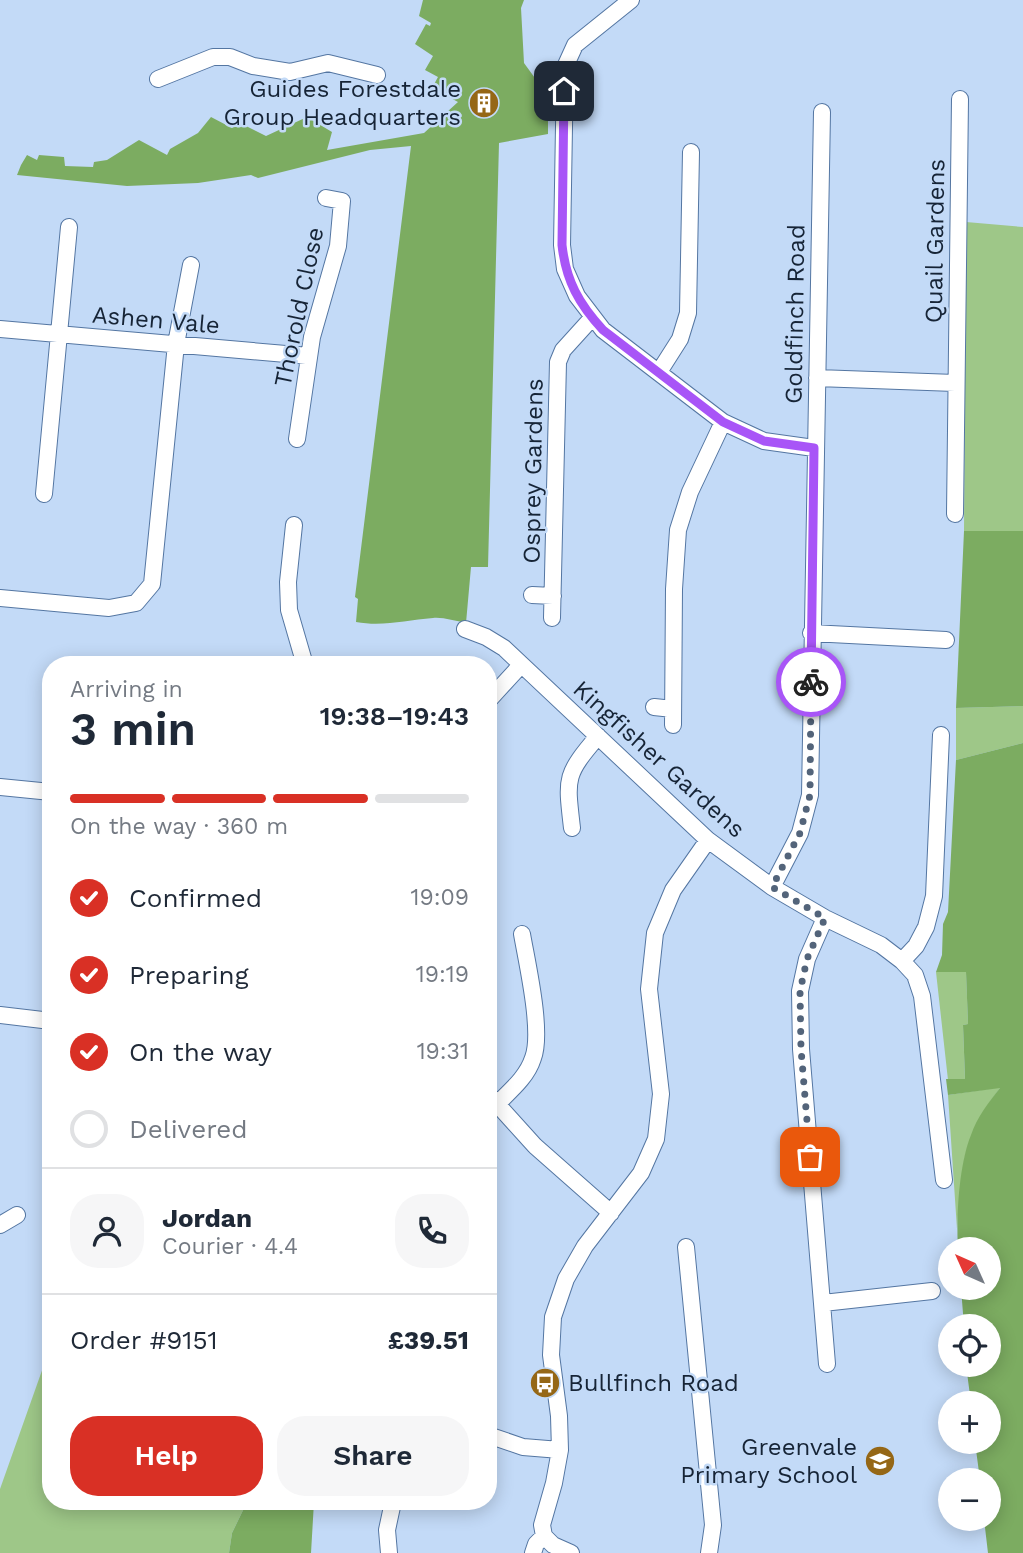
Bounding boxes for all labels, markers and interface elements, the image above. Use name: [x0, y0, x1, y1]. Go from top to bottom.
pin: [534, 61, 594, 121]
icon: home: [545, 72, 583, 110]
place label: Guides Forestdale Group Headquarters: [224, 75, 461, 131]
building icon: Guides Forestdale Group Headquarters: [467, 86, 501, 120]
street label: Quail Gardens: [920, 159, 950, 323]
street label: Goldfinch Road: [779, 224, 811, 404]
street label: Thorold Close: [268, 225, 330, 389]
street label: Ashen Vale: [91, 300, 221, 340]
street label: Osprey Gardens: [517, 378, 549, 564]
courier: [776, 647, 846, 717]
icon: bike: [792, 663, 830, 701]
street label: Kingfisher Gardens: [567, 675, 751, 843]
text: Arriving in: [70, 676, 183, 703]
text: 19:38–19:43: [320, 701, 469, 731]
text: 3 min: [70, 702, 196, 756]
text: On the way · 360 m: [70, 813, 288, 840]
icon: check: [70, 879, 108, 917]
text: Confirmed: [129, 883, 262, 913]
text: 19:09: [411, 884, 469, 911]
icon: check: [70, 956, 108, 994]
text: Preparing: [129, 960, 249, 990]
text: 19:19: [416, 961, 469, 988]
icon: check: [70, 1033, 108, 1071]
text: On the way: [129, 1037, 272, 1067]
text: 19:31: [417, 1038, 469, 1065]
text: Delivered: [129, 1114, 248, 1144]
pin: [780, 1127, 840, 1187]
icon: bag: [791, 1138, 829, 1176]
button: person: [70, 1194, 144, 1268]
button: phone: [395, 1194, 469, 1268]
text: Jordan: [162, 1203, 252, 1233]
text: Courier · 4.4: [162, 1233, 298, 1260]
north arrow: [938, 1237, 1001, 1300]
map controls: [938, 1237, 1001, 1531]
button: locate: [938, 1314, 1001, 1377]
text: Order #9151: [70, 1325, 218, 1355]
text: £39.51: [388, 1325, 469, 1355]
bus stop icon: Bullfinch Road: [528, 1366, 562, 1400]
place label: Bullfinch Road: [568, 1369, 739, 1397]
button: +: [938, 1391, 1001, 1454]
button: Help: [70, 1416, 263, 1496]
button: Share: [277, 1416, 469, 1496]
place label: Greenvale Primary School: [680, 1433, 858, 1489]
school or university icon: Greenvale Primary School: [863, 1444, 897, 1478]
button: −: [938, 1468, 1001, 1531]

